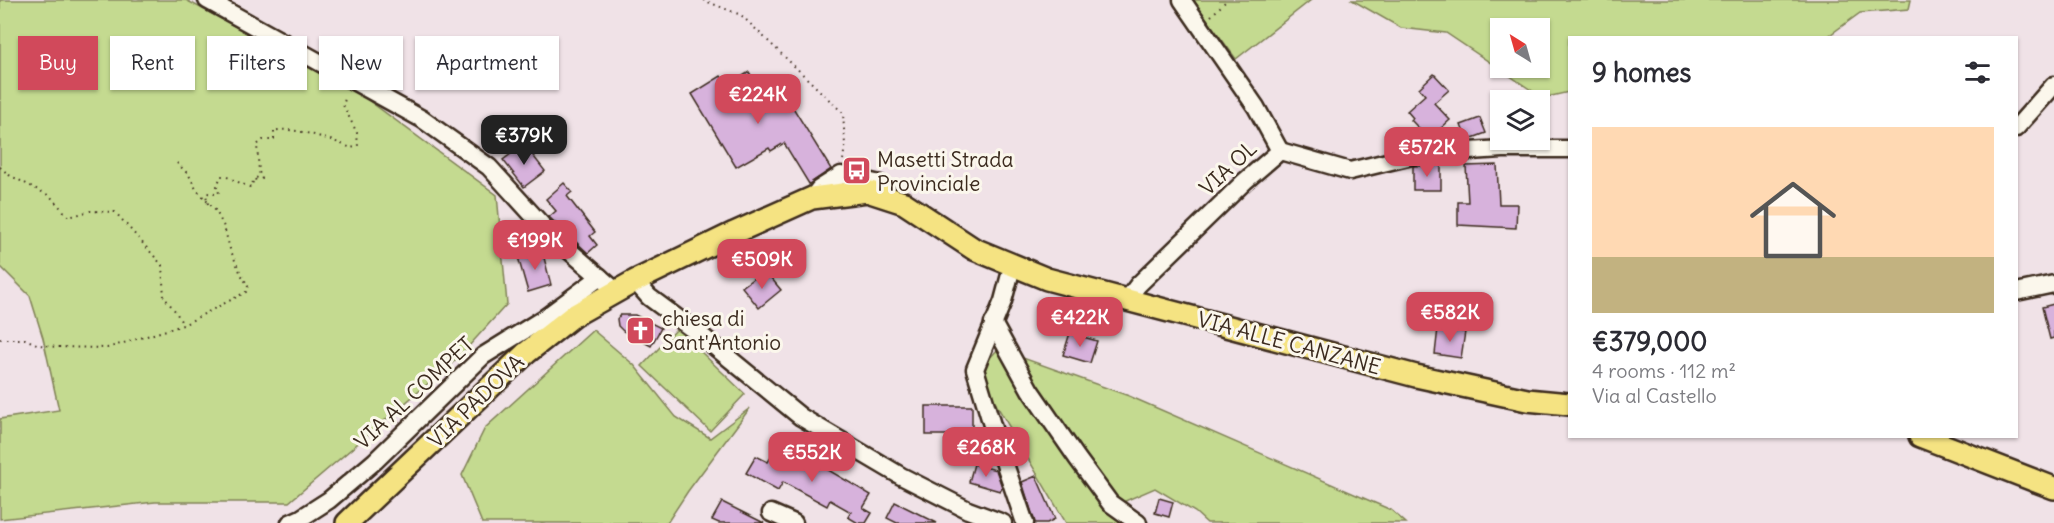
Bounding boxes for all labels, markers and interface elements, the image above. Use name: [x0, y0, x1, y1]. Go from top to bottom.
north arrow: [1490, 18, 1550, 78]
map controls: [1490, 18, 1550, 150]
chip: Buy: [18, 36, 98, 90]
chip: Rent: [110, 36, 195, 90]
chip: Filters: [207, 36, 307, 90]
chip: New: [319, 36, 403, 90]
chip: Apartment: [415, 36, 559, 90]
text: 9 homes: [1592, 56, 1691, 89]
icon: filters: [1961, 56, 1994, 89]
pin: €224K: [716, 74, 800, 125]
text: €224K: [729, 81, 787, 106]
button: layers: [1490, 90, 1550, 150]
pin: €379K: [482, 115, 566, 166]
text: €379K: [495, 122, 553, 147]
pin: €572K: [1385, 127, 1469, 178]
text: €572K: [1398, 134, 1456, 159]
street label: VIA OL: [1194, 135, 1262, 201]
place label: Masetti Strada Provinciale: [877, 146, 1014, 197]
bus stop icon: Masetti Strada Provinciale: [840, 155, 872, 187]
icon: home: [1739, 166, 1847, 274]
pin: €199K: [493, 220, 577, 271]
text: €199K: [507, 227, 563, 252]
pin: €509K: [720, 239, 804, 290]
text: €509K: [731, 246, 793, 271]
pin: €582K: [1408, 292, 1492, 343]
pin: €422K: [1038, 297, 1122, 348]
text: €582K: [1420, 299, 1480, 324]
text: €422K: [1051, 304, 1109, 329]
place label: chiesa di Sant'Antonio: [662, 305, 781, 356]
street label: VIA ALLE CANZANE: [1194, 306, 1384, 380]
church icon: chiesa di Sant'Antonio: [625, 314, 657, 346]
text: €379,000: [1592, 325, 1707, 358]
street label: VIA AL COMPET: [349, 331, 479, 455]
street label: VIA PADOVA: [422, 348, 530, 454]
text: 4 rooms · 112 m²: [1592, 358, 1736, 383]
text: Via al Castello: [1592, 383, 1717, 408]
pin: €268K: [944, 427, 1028, 478]
pin: €552K: [770, 432, 854, 483]
text: €268K: [956, 434, 1016, 459]
text: €552K: [782, 439, 842, 464]

